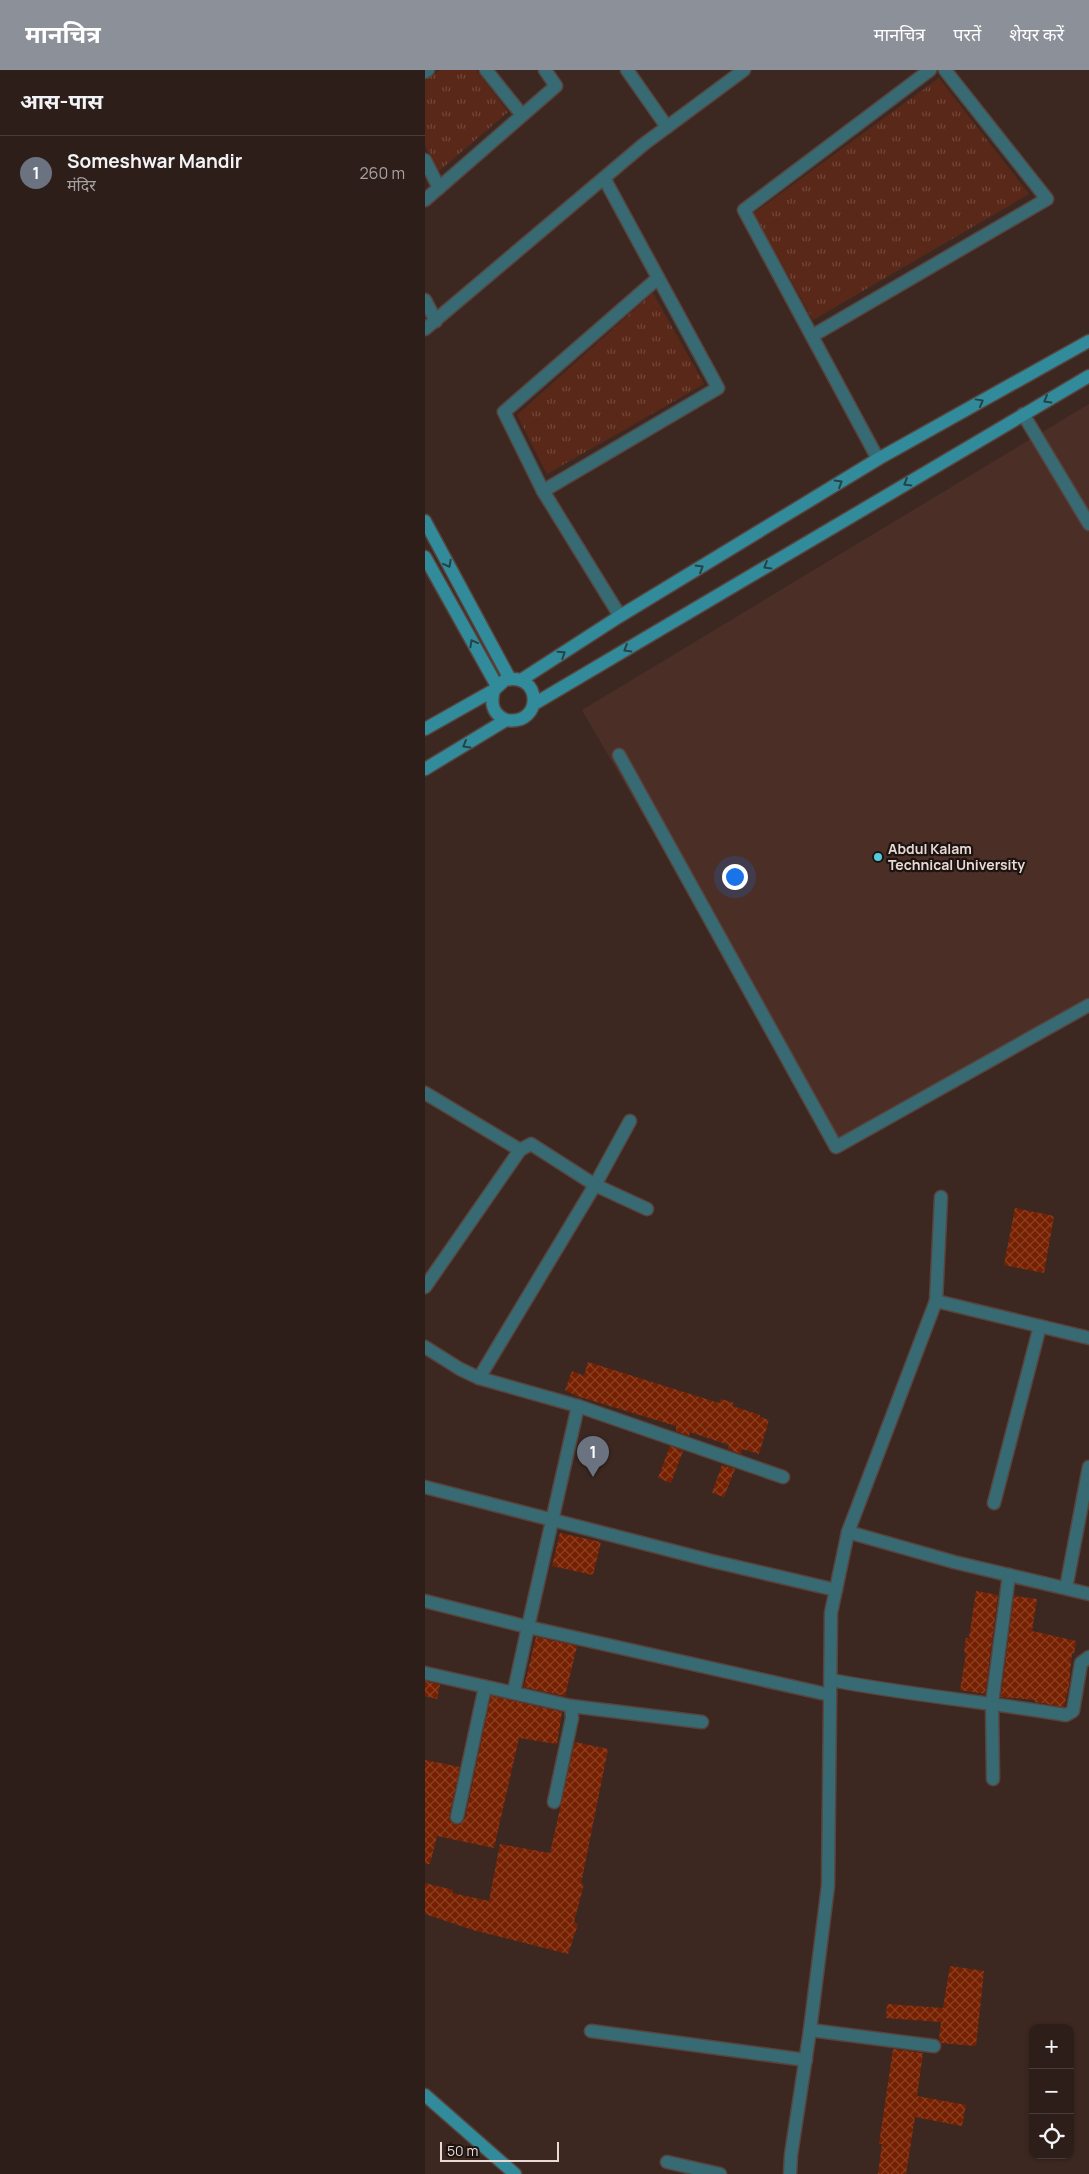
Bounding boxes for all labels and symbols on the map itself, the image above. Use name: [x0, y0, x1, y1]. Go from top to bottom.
one-way arrow: [1043, 394, 1052, 404]
one-way arrow: [974, 399, 983, 409]
one-way arrow: [903, 477, 912, 487]
one-way arrow: [833, 480, 842, 490]
one-way arrow: [442, 559, 452, 568]
one-way arrow: [764, 560, 773, 570]
one-way arrow: [694, 564, 703, 574]
one-way arrow: [469, 640, 479, 649]
one-way arrow: [624, 643, 633, 653]
one-way arrow: [557, 650, 566, 660]
one-way arrow: [462, 739, 471, 749]
place label: Abdul Kalam Technical University: [888, 839, 1025, 874]
marker: Abdul Kalam Technical University: [872, 851, 884, 863]
your location: [722, 864, 748, 890]
pin: 1: [577, 1436, 609, 1477]
scale bar: [440, 2139, 559, 2162]

